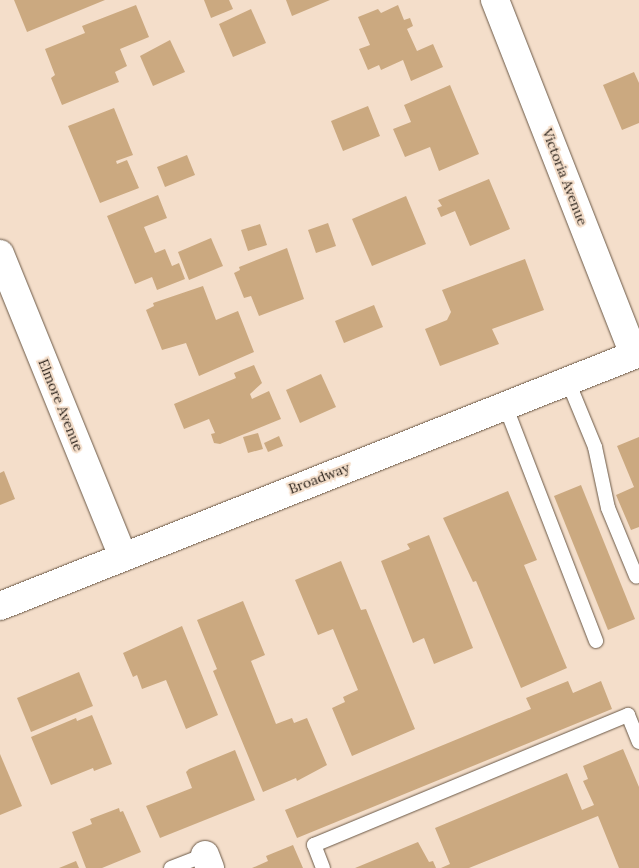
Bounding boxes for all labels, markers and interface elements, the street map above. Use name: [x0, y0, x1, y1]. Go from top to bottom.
street label: Victoria Avenue: [539, 126, 591, 228]
street label: Elmore Avenue: [35, 356, 87, 454]
street label: Broadway: [286, 459, 352, 497]

